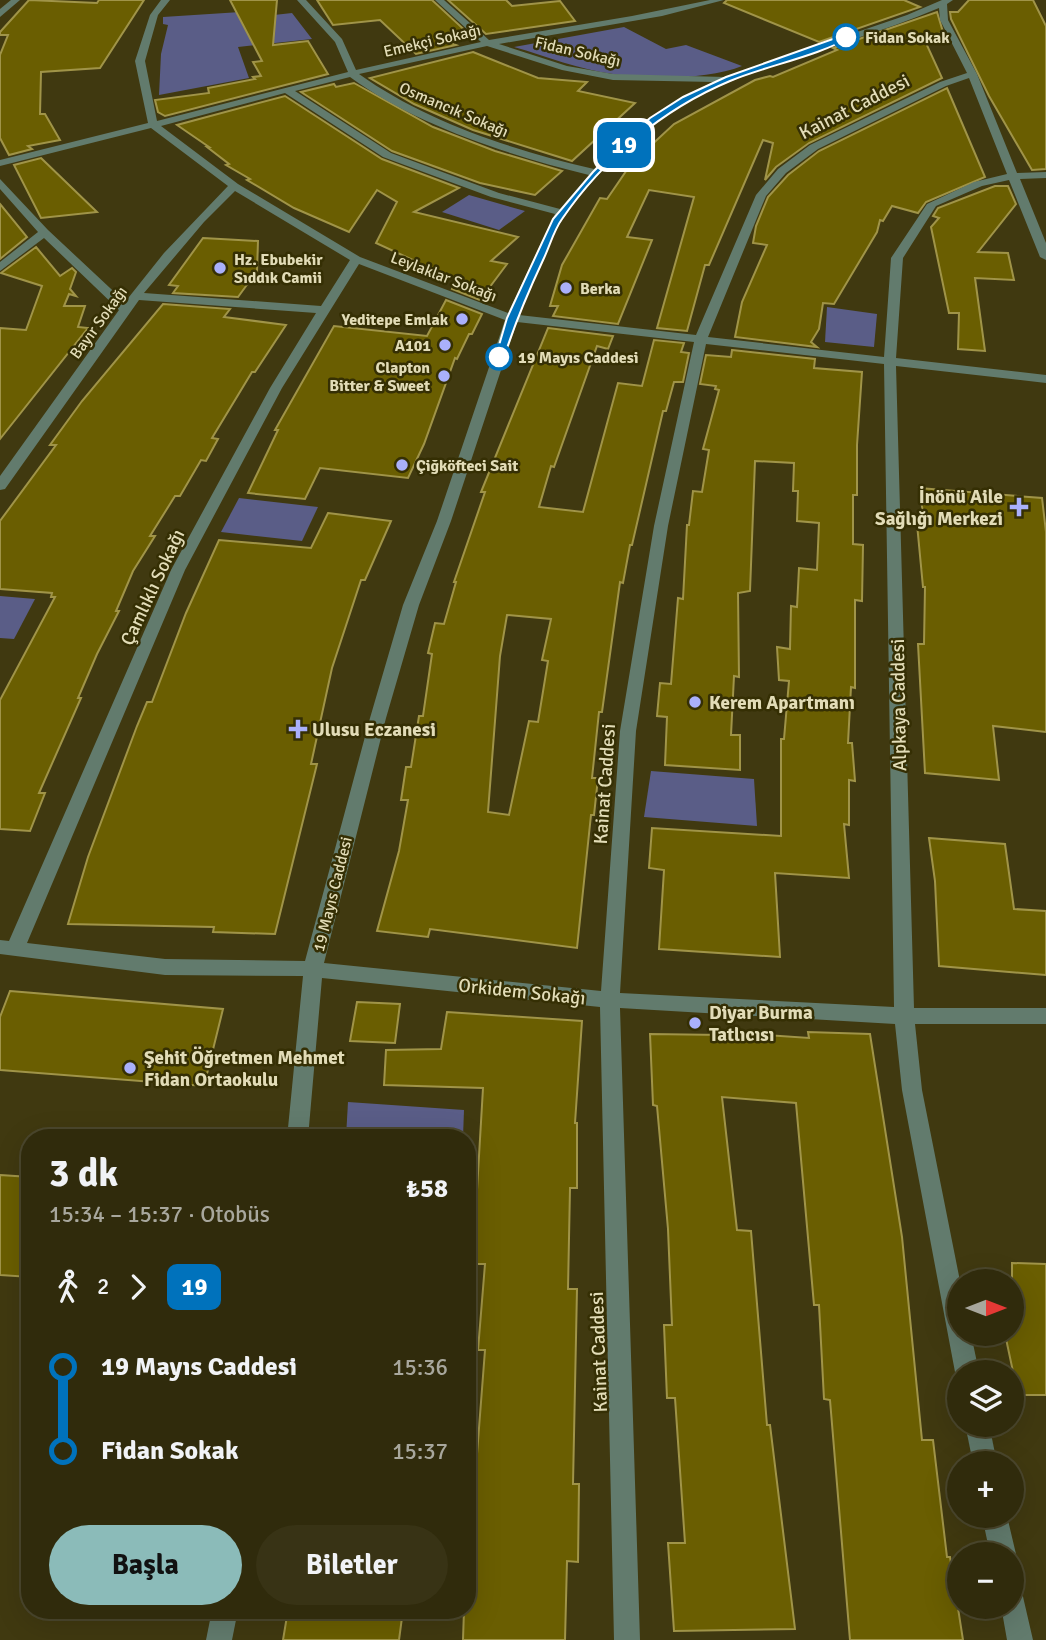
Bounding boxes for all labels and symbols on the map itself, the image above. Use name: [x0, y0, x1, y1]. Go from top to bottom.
street label: Emekçi Sokağı: [382, 20, 483, 62]
marker: Fidan Sokak: [833, 24, 859, 50]
place label: Fidan Sokak: [865, 28, 950, 48]
street label: Fidan Sokağı: [533, 32, 623, 72]
street label: Kainat Caddesi: [795, 69, 914, 145]
street label: Osmancık Sokağı: [396, 78, 511, 142]
line badge: 19: [592, 122, 656, 168]
street label: Leylaklar Sokağı: [388, 248, 500, 306]
place label: Hz. Ebubekir Sıddık Camii: [234, 250, 323, 288]
marker: Hz. Ebubekir Sıddık Camii: [212, 260, 228, 276]
place label: Berka: [580, 279, 621, 299]
marker: Berka: [558, 280, 574, 296]
street label: Bayır Sokağı: [66, 282, 132, 363]
place label: Yeditepe Emlak: [341, 310, 449, 330]
marker: Yeditepe Emlak: [454, 311, 470, 327]
place label: A101: [395, 336, 431, 356]
marker: A101: [437, 337, 453, 353]
marker: 19 Mayıs Caddesi: [486, 344, 512, 370]
place label: 19 Mayıs Caddesi: [518, 348, 639, 368]
place label: Clapton Bitter & Sweet: [329, 358, 430, 396]
marker: Clapton Bitter & Sweet: [436, 368, 452, 384]
place label: Çiğköfteci Sait: [416, 456, 518, 476]
marker: Çiğköfteci Sait: [394, 457, 410, 473]
place label: İnönü Aile Sağlığı Merkezi: [875, 485, 1003, 531]
marker: İnönü Aile Sağlığı Merkezi: [1009, 497, 1029, 517]
street label: Çamlıklı Sokağı: [116, 525, 190, 649]
street label: Alpkaya Caddesi: [886, 639, 912, 771]
place label: Kerem Apartmanı: [709, 691, 855, 715]
marker: Kerem Apartmanı: [687, 694, 703, 710]
place label: Ulusu Eczanesi: [312, 718, 436, 742]
marker: Ulusu Eczanesi: [290, 721, 306, 737]
street label: Kainat Caddesi: [589, 723, 621, 845]
street label: 19 Mayıs Caddesi: [309, 835, 357, 954]
street label: Orkidem Sokağı: [457, 973, 587, 1011]
place label: Diyar Burma Tatlıcısı: [709, 1001, 813, 1047]
marker: Diyar Burma Tatlıcısı: [687, 1015, 703, 1031]
place label: Şehit Öğretmen Mehmet Fidan Ortaokulu: [144, 1046, 345, 1092]
marker: Şehit Öğretmen Mehmet Fidan Ortaokulu: [122, 1060, 138, 1076]
north arrow: [947, 1269, 1024, 1346]
street label: Kainat Caddesi: [585, 1291, 613, 1413]

